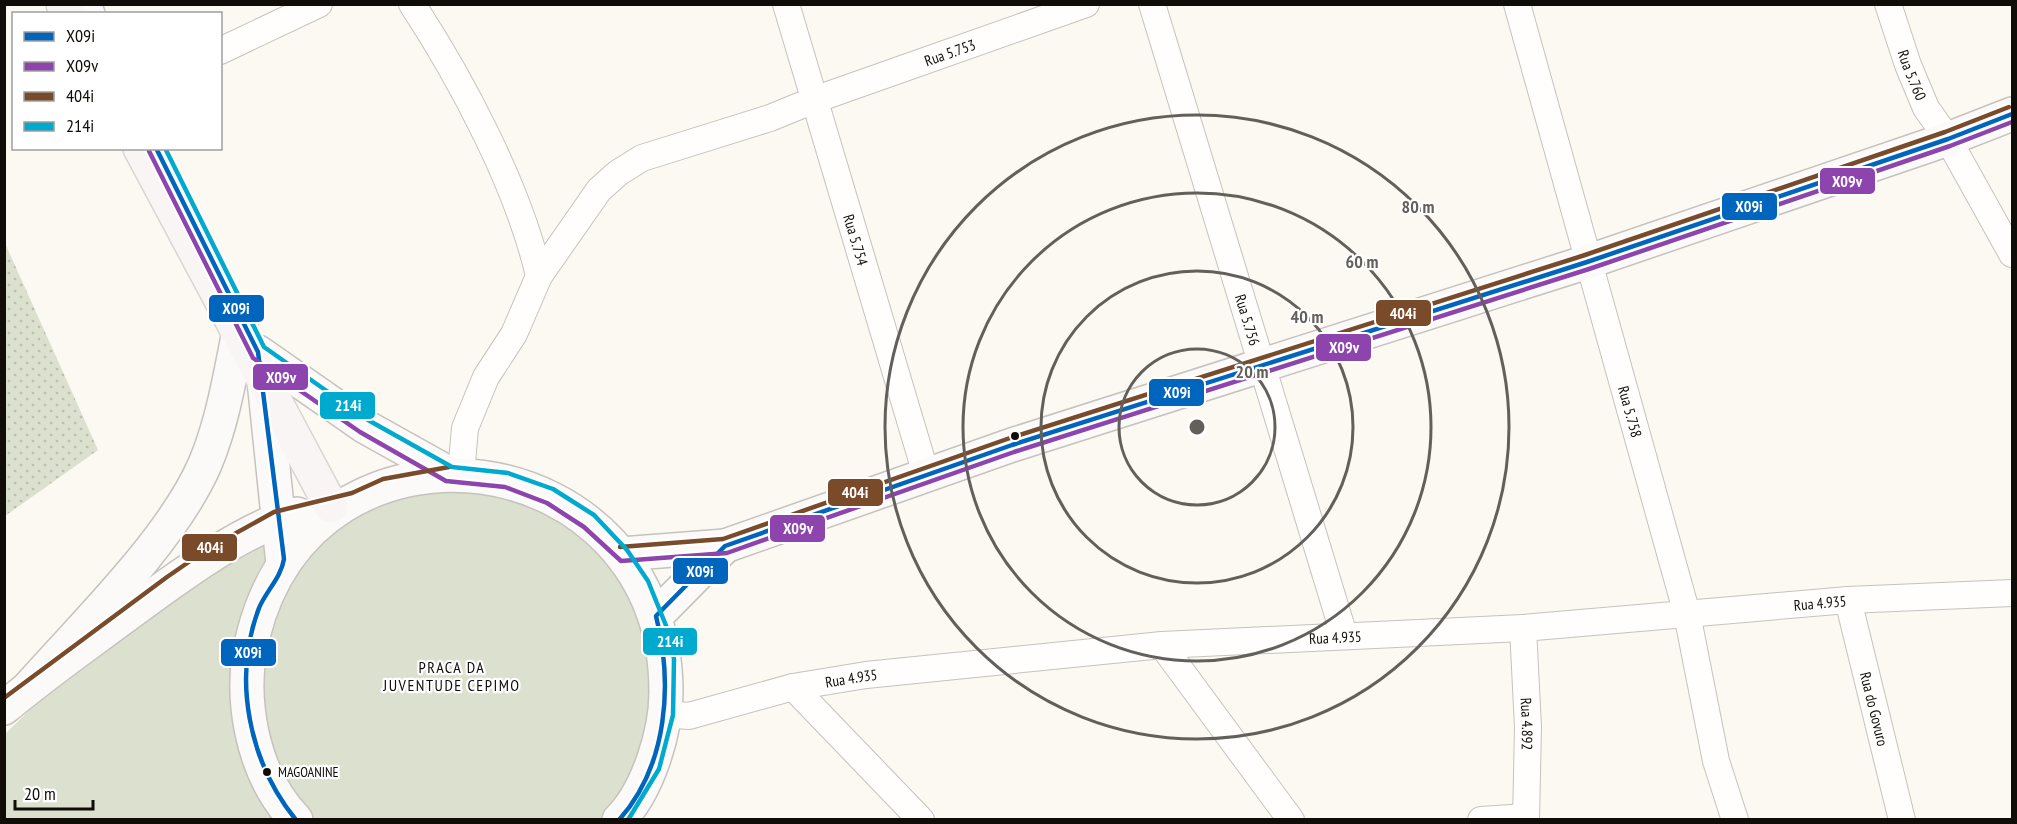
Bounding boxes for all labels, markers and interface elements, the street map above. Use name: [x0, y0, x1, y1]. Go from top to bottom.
legend: [12, 12, 222, 150]
text: X09i: [66, 24, 95, 47]
street label: Rua 5.753: [922, 34, 978, 70]
street label: Rua 5.760: [1894, 47, 1931, 103]
text: X09v: [66, 54, 98, 77]
text: 404i: [66, 84, 94, 107]
text: 214i: [66, 114, 94, 137]
line badge: X09v: [1819, 167, 1876, 195]
text: X09v: [1832, 171, 1863, 191]
line badge: X09i: [1721, 192, 1778, 221]
text: 80 m: [1402, 195, 1434, 218]
text: X09i: [1735, 196, 1763, 216]
street label: Rua 5.754: [840, 212, 873, 268]
text: 60 m: [1346, 250, 1378, 273]
street label: Rua 5.756: [1231, 292, 1265, 348]
line badge: X09i: [208, 294, 265, 323]
text: X09i: [222, 298, 250, 318]
line badge: 404i: [1375, 299, 1432, 327]
text: 404i: [1390, 303, 1417, 323]
text: 40 m: [1291, 305, 1323, 328]
line badge: X09v: [1315, 333, 1372, 362]
text: X09v: [1329, 337, 1360, 357]
text: 20 m: [1236, 360, 1268, 383]
line badge: X09v: [252, 363, 309, 391]
text: X09v: [266, 367, 297, 387]
line badge: X09i: [1148, 378, 1205, 407]
text: X09i: [1163, 382, 1191, 402]
street label: Rua 5.758: [1614, 384, 1647, 439]
line badge: 214i: [319, 391, 376, 420]
text: 214i: [335, 395, 362, 415]
centre of rings: [1187, 417, 1207, 437]
unlabelled marker: [1009, 430, 1021, 442]
line badge: 404i: [827, 478, 884, 507]
text: 404i: [842, 482, 869, 502]
line badge: X09v: [769, 514, 826, 543]
text: X09v: [783, 518, 814, 538]
line badge: 404i: [181, 533, 238, 562]
text: 404i: [197, 537, 224, 557]
line badge: X09i: [672, 557, 729, 585]
text: X09i: [686, 561, 714, 581]
street label: Rua 4.935: [1793, 591, 1847, 614]
street label: Rua 4.935: [1309, 626, 1362, 648]
line badge: 214i: [642, 627, 698, 656]
text: 214i: [657, 631, 684, 651]
line badge: X09i: [220, 638, 277, 667]
text: X09i: [234, 642, 262, 662]
district label: PRACA DA JUVENTUDE CEPIMO: [382, 657, 521, 695]
street label: Rua 4.935: [824, 664, 878, 691]
street label: Rua do Govuro: [1856, 670, 1893, 748]
street label: Rua 4.892: [1517, 697, 1538, 750]
place label: MAGOANINE: [278, 763, 338, 781]
marker: MAGOANINE: [261, 766, 273, 778]
scale bar: [15, 773, 93, 811]
text: 20 m: [24, 782, 56, 805]

